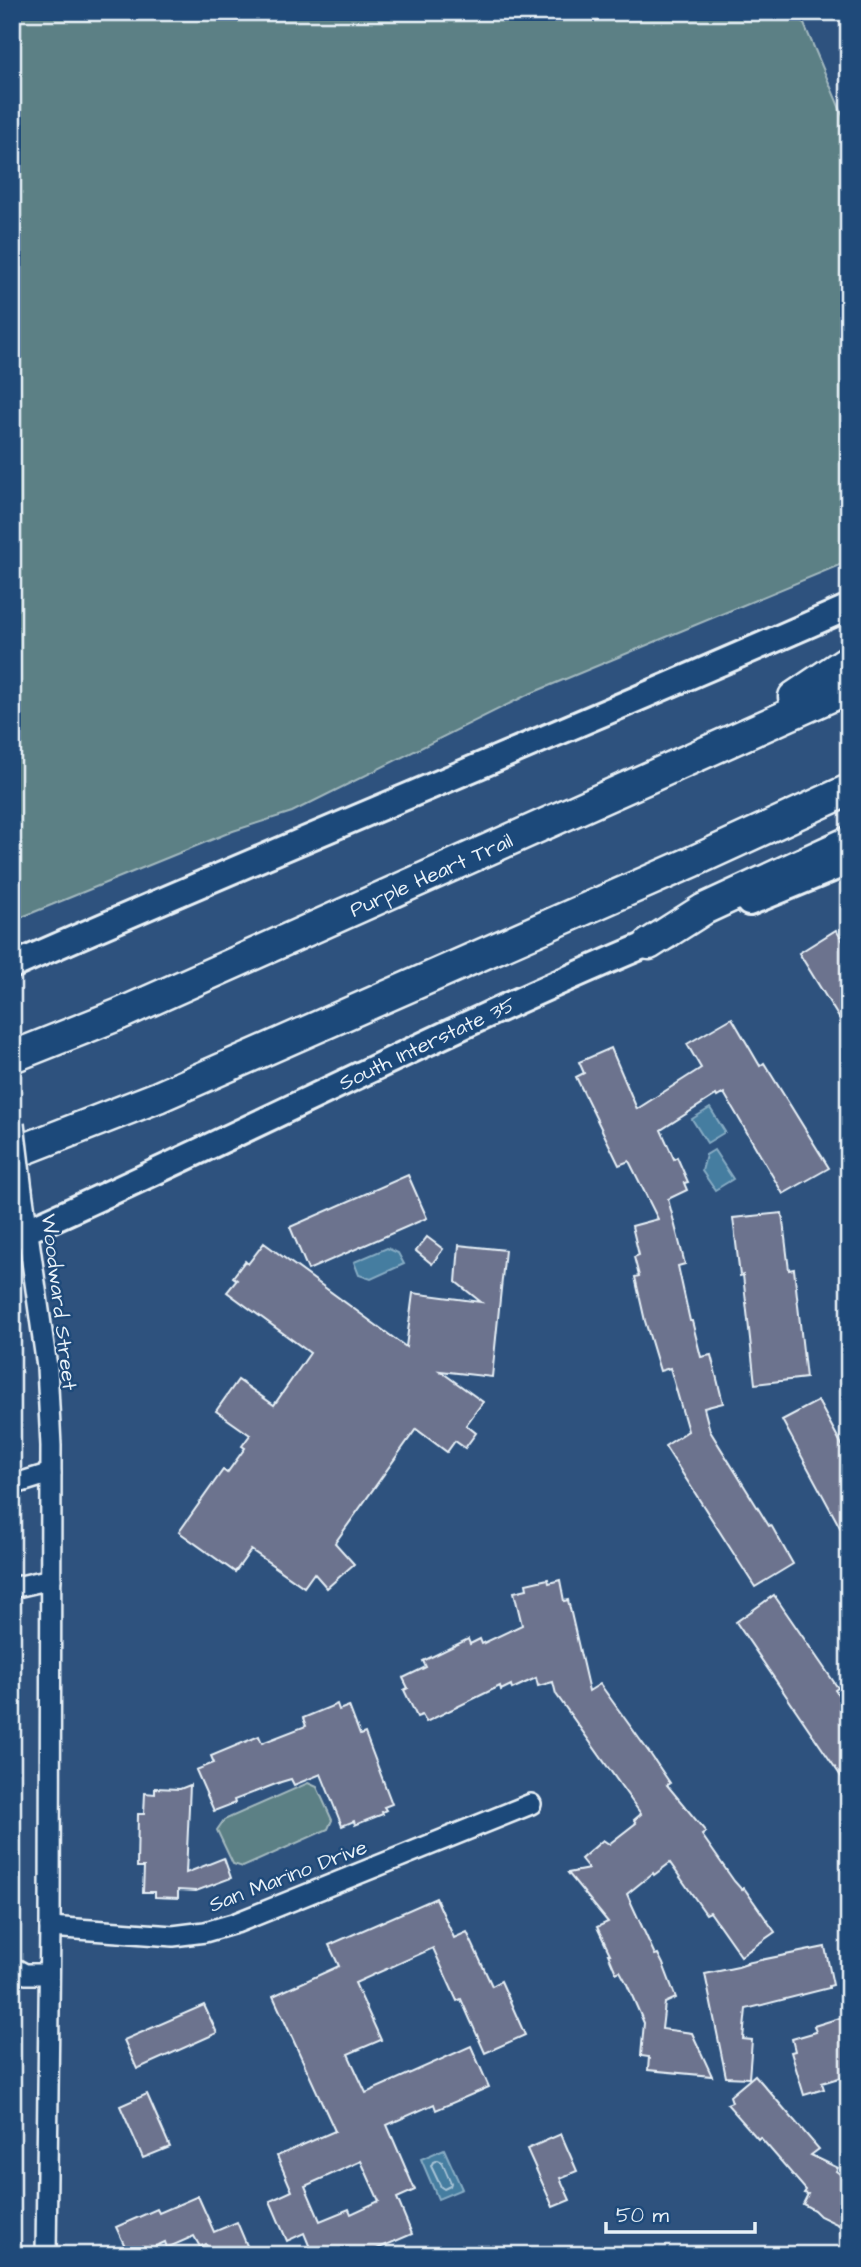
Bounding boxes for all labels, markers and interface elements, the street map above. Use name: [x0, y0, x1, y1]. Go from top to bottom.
street label: Purple Heart Trail: [345, 826, 517, 924]
street label: South Interstate 35: [334, 989, 520, 1097]
street label: Woodward Street: [34, 1212, 84, 1392]
street label: San Marino Drive: [205, 1832, 371, 1920]
scale bar: [606, 2190, 754, 2234]
text: 50 m: [616, 2201, 670, 2230]

